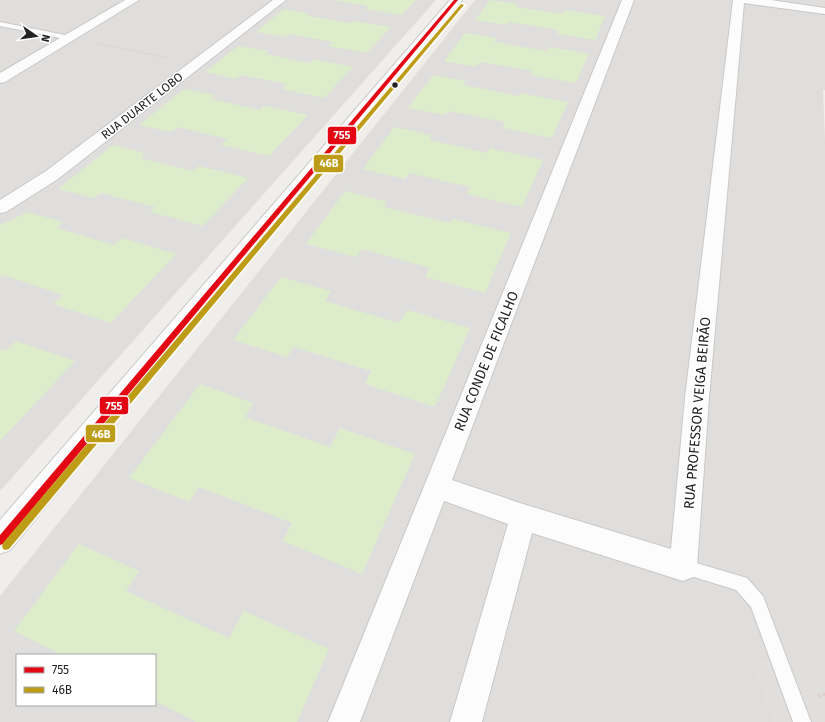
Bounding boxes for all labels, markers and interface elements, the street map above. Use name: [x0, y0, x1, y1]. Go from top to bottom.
north arrow: [16, 16, 56, 56]
text: N: [38, 33, 52, 43]
street label: RUA DUARTE LOBO: [98, 70, 186, 142]
unlabelled marker: [390, 80, 400, 90]
line badge: 755: [327, 126, 357, 145]
text: 755: [334, 129, 350, 142]
line badge: 46B: [313, 154, 344, 173]
text: 46B: [319, 157, 339, 170]
street label: RUA CONDE DE FICALHO: [451, 289, 522, 434]
street label: RUA PROFESSOR VEIGA BEIRÃO: [681, 316, 714, 510]
line badge: 755: [99, 396, 129, 415]
text: 755: [106, 400, 122, 413]
line badge: 46B: [85, 424, 116, 443]
text: 46B: [91, 428, 111, 441]
legend: [16, 654, 156, 706]
text: 755: [52, 663, 69, 677]
text: 46B: [52, 683, 72, 697]

